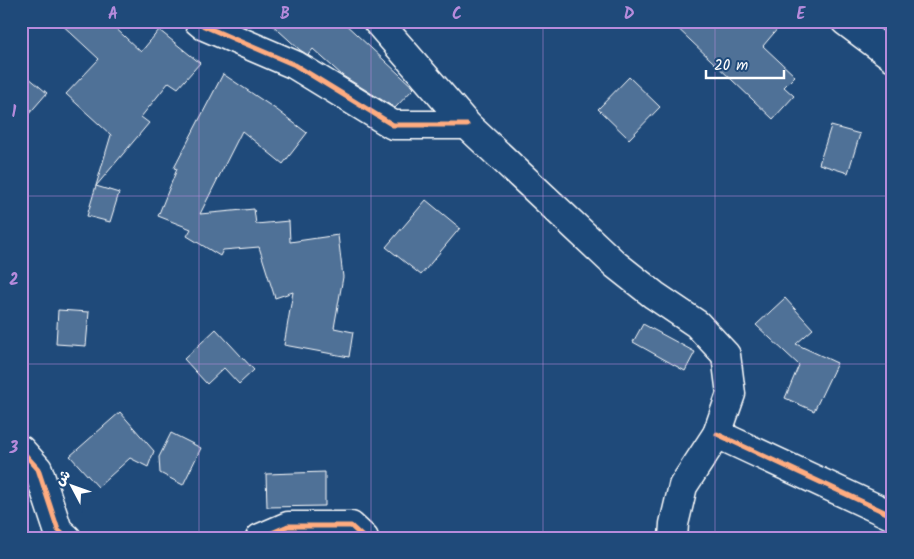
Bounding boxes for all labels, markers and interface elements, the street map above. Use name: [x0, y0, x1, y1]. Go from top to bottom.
text: A: [108, 2, 118, 27]
text: B: [280, 2, 290, 27]
text: C: [452, 2, 462, 27]
text: D: [624, 2, 635, 27]
text: E: [797, 2, 807, 27]
scale bar: [706, 48, 784, 80]
text: 20 m: [714, 54, 748, 78]
text: 1: [12, 100, 17, 125]
text: 2: [9, 268, 19, 293]
text: 3: [9, 436, 19, 461]
north arrow: [48, 462, 98, 512]
text: ش: [50, 465, 76, 491]

